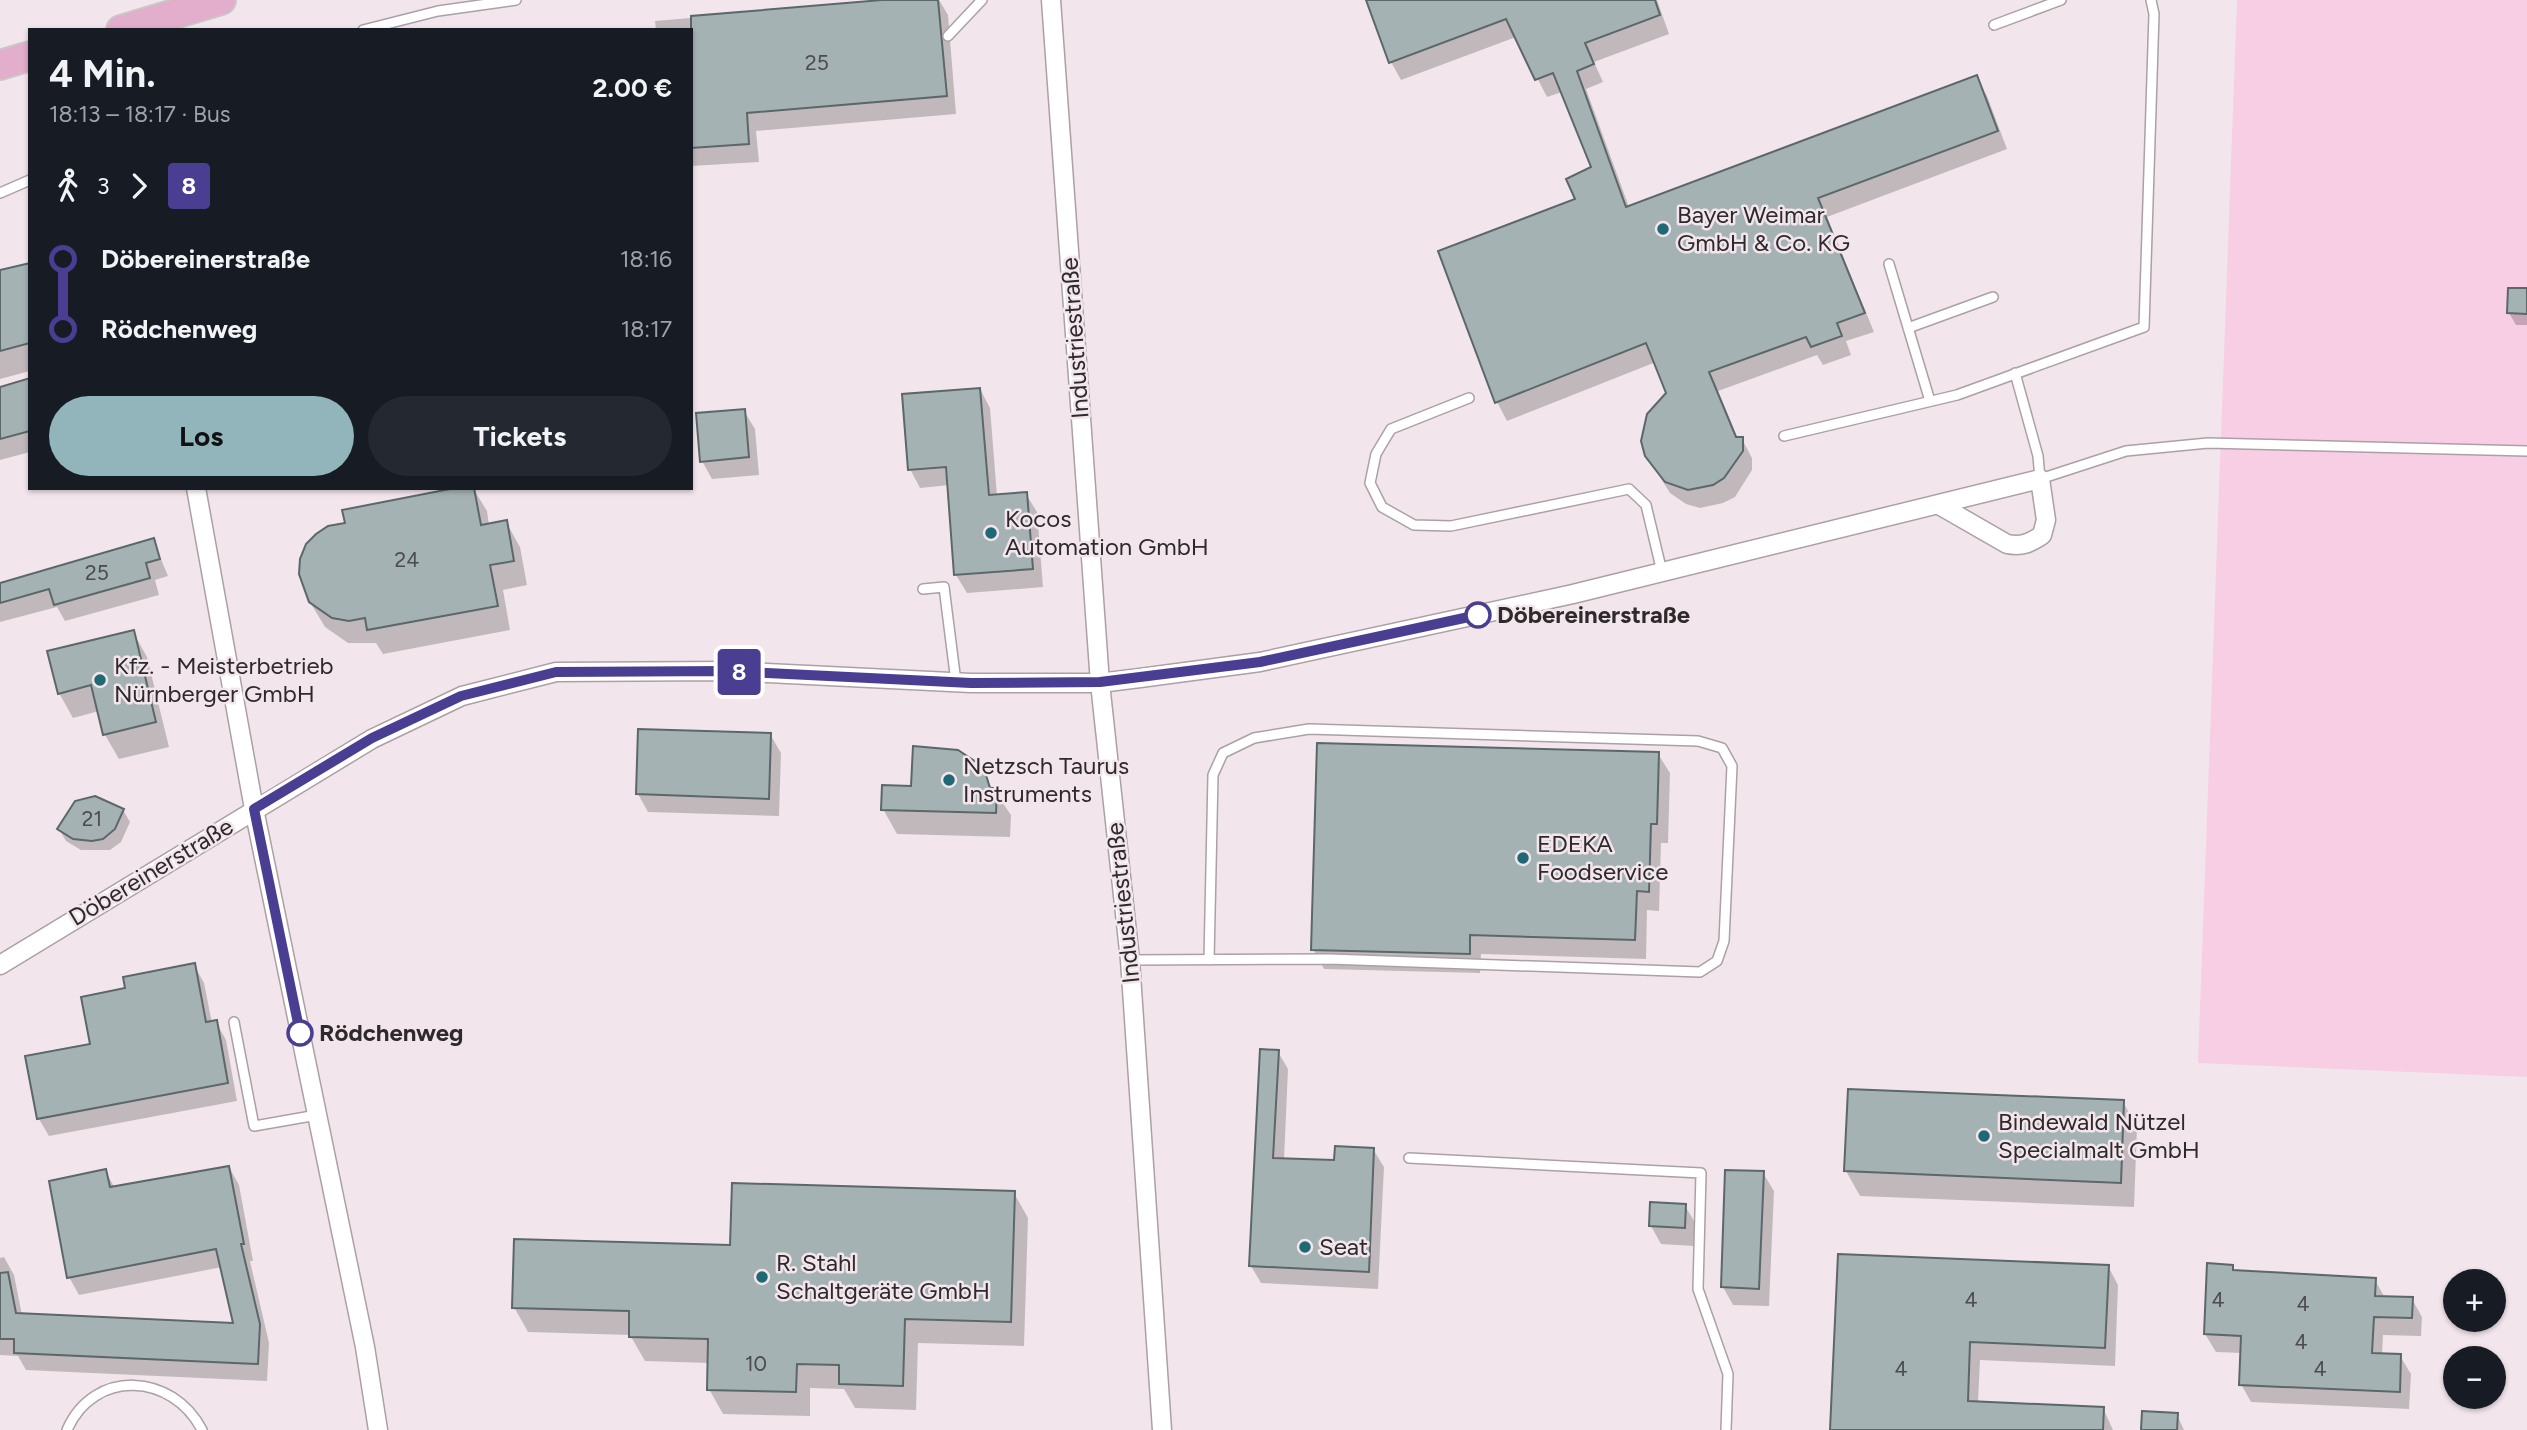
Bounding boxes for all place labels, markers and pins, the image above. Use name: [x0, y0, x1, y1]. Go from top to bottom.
place label: Bayer Weimar GmbH & Co. KG: [1677, 200, 1850, 257]
marker: Bayer Weimar GmbH & Co. KG: [1655, 221, 1671, 237]
place label: Kocos Automation GmbH: [1005, 504, 1209, 561]
marker: Kocos Automation GmbH: [983, 525, 999, 541]
place label: Döbereinerstraße: [1497, 600, 1690, 629]
marker: Döbereinerstraße: [1465, 602, 1491, 628]
place label: Kfz. - Meisterbetrieb Nürnberger GmbH: [114, 651, 334, 708]
marker: Kfz. - Meisterbetrieb Nürnberger GmbH: [92, 672, 108, 688]
place label: Netzsch Taurus Instruments: [963, 751, 1129, 808]
marker: Netzsch Taurus Instruments: [941, 772, 957, 788]
place label: EDEKA Foodservice: [1537, 829, 1668, 886]
marker: EDEKA Foodservice: [1515, 850, 1531, 866]
place label: Rödchenweg: [319, 1018, 463, 1047]
marker: Rödchenweg: [287, 1020, 313, 1046]
place label: Bindewald Nützel Specialmalt GmbH: [1998, 1107, 2200, 1164]
marker: Bindewald Nützel Specialmalt GmbH: [1976, 1128, 1992, 1144]
place label: Seat: [1319, 1232, 1368, 1261]
marker: Seat: [1297, 1239, 1313, 1255]
place label: R. Stahl Schaltgeräte GmbH: [776, 1248, 990, 1305]
marker: R. Stahl Schaltgeräte GmbH: [754, 1269, 770, 1285]

